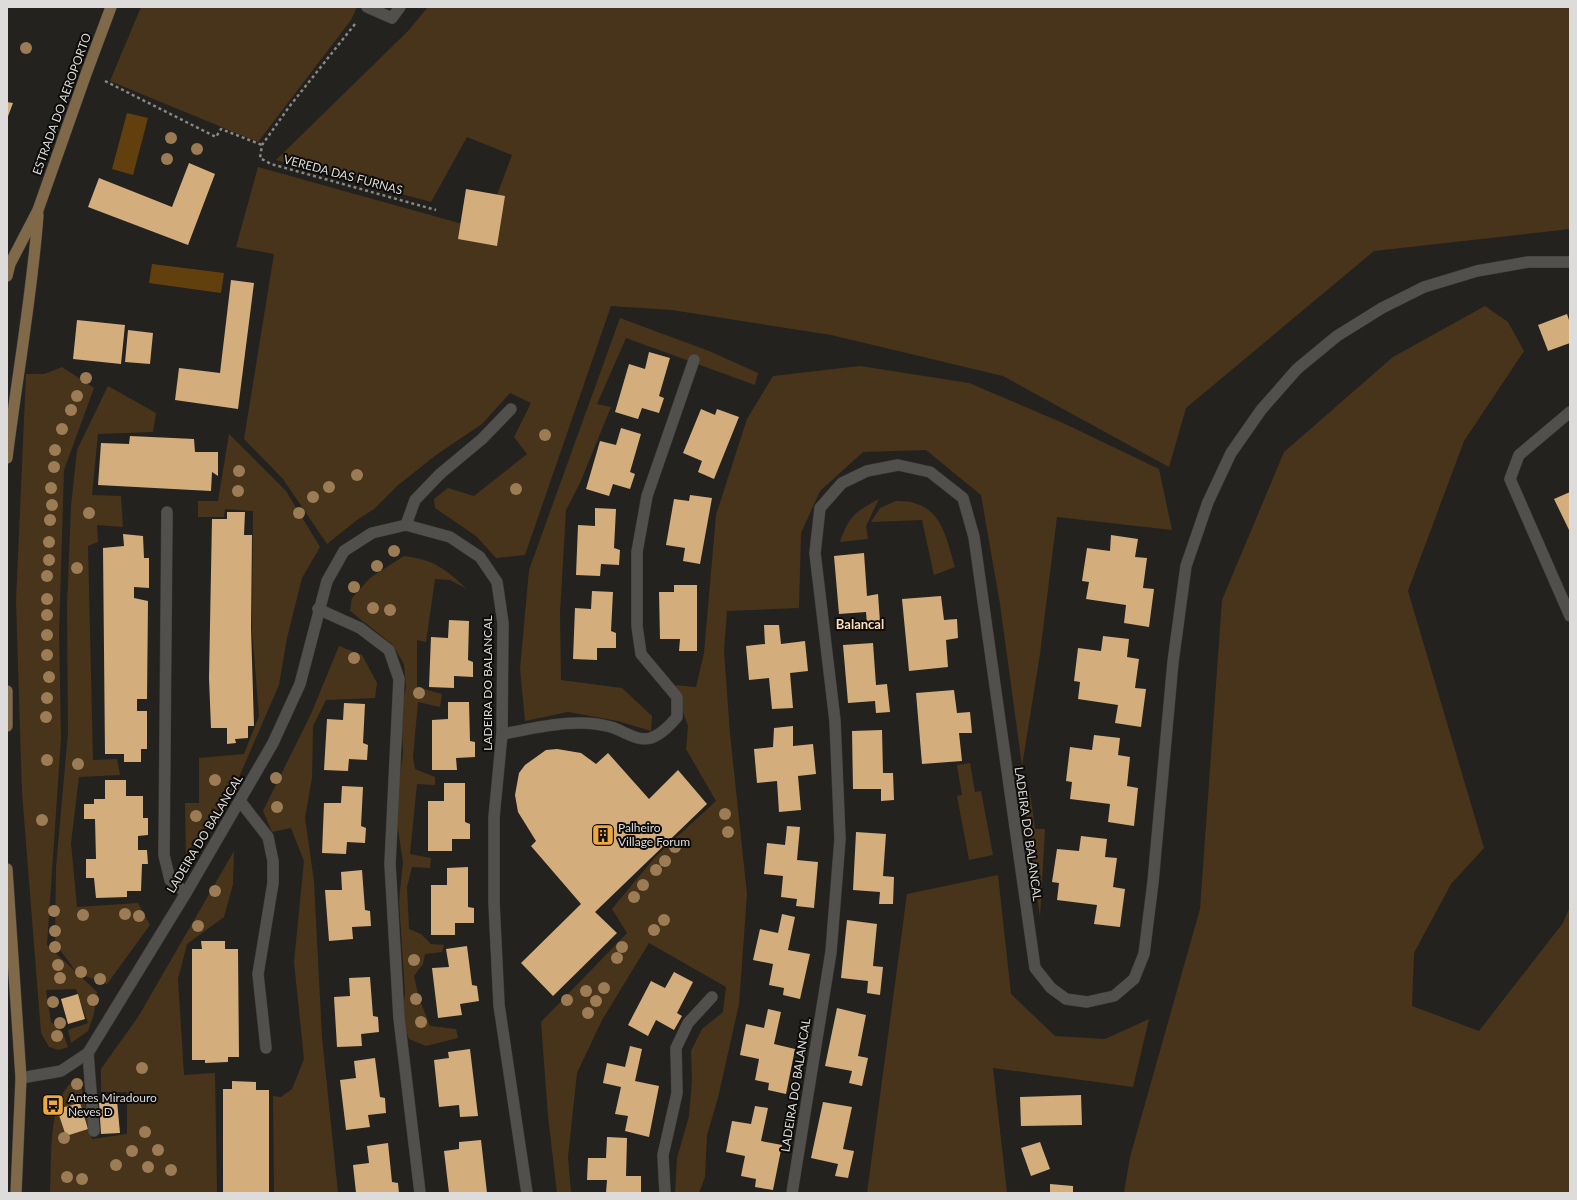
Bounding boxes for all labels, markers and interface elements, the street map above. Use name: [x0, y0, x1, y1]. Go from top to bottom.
street label: ESTRADA DO AEROPORTO: [29, 31, 94, 177]
street label: VEREDA DAS FURNAS: [282, 151, 404, 198]
street label: LADEIRA DO BALANCAL: [480, 615, 495, 751]
district label: Balancal: [836, 616, 884, 632]
street label: LADEIRA DO BALANCAL: [1012, 766, 1045, 902]
street label: LADEIRA DO BALANCAL: [163, 772, 246, 896]
place label: Palheiro Village Forum: [618, 820, 690, 849]
building icon: Palheiro Village Forum: [590, 822, 616, 848]
street label: LADEIRA DO BALANCAL: [778, 1017, 814, 1153]
place label: Antes Miradouro Neves D: [68, 1090, 157, 1119]
bus stop icon: Antes Miradouro Neves D: [40, 1092, 66, 1118]

